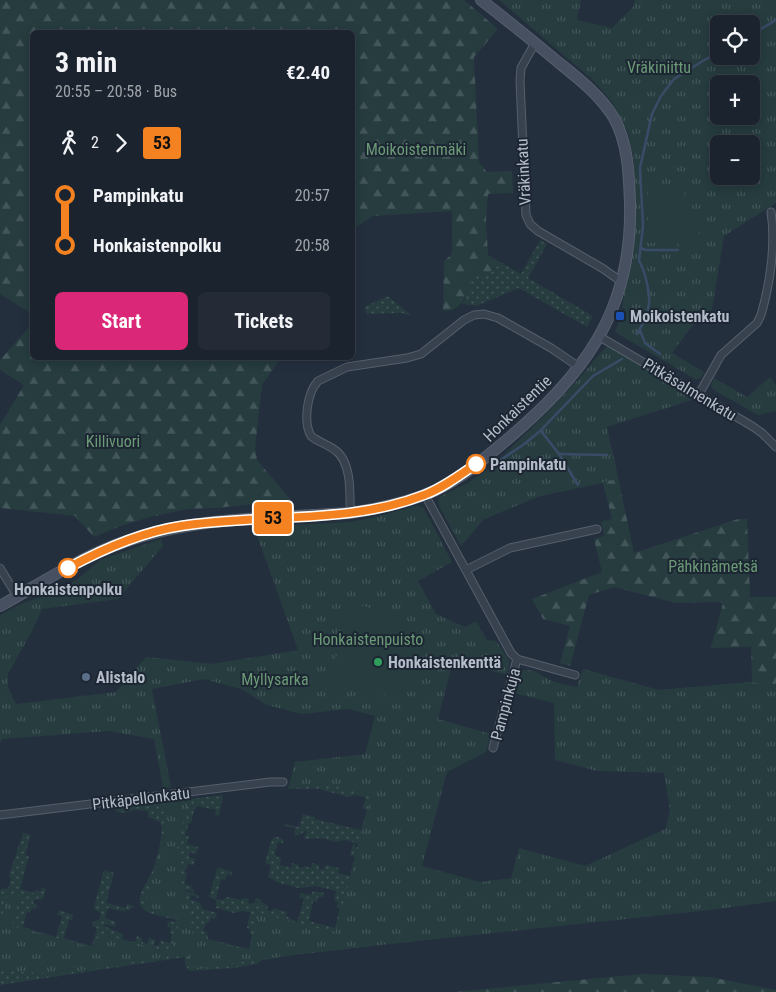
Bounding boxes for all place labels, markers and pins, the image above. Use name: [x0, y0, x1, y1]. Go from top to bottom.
place label: Moikoistenkatu: [630, 307, 730, 326]
marker: Moikoistenkatu: [614, 310, 626, 322]
marker: Pampinkatu: [466, 454, 486, 474]
place label: Pampinkatu: [490, 455, 566, 474]
marker: Honkaistenpolku: [58, 558, 78, 578]
place label: Honkaistenpolku: [14, 580, 122, 599]
place label: Honkaistenkenttä: [388, 653, 501, 672]
marker: Honkaistenkenttä: [372, 656, 384, 668]
place label: Alistalo: [96, 668, 145, 687]
marker: Alistalo: [80, 671, 92, 683]

